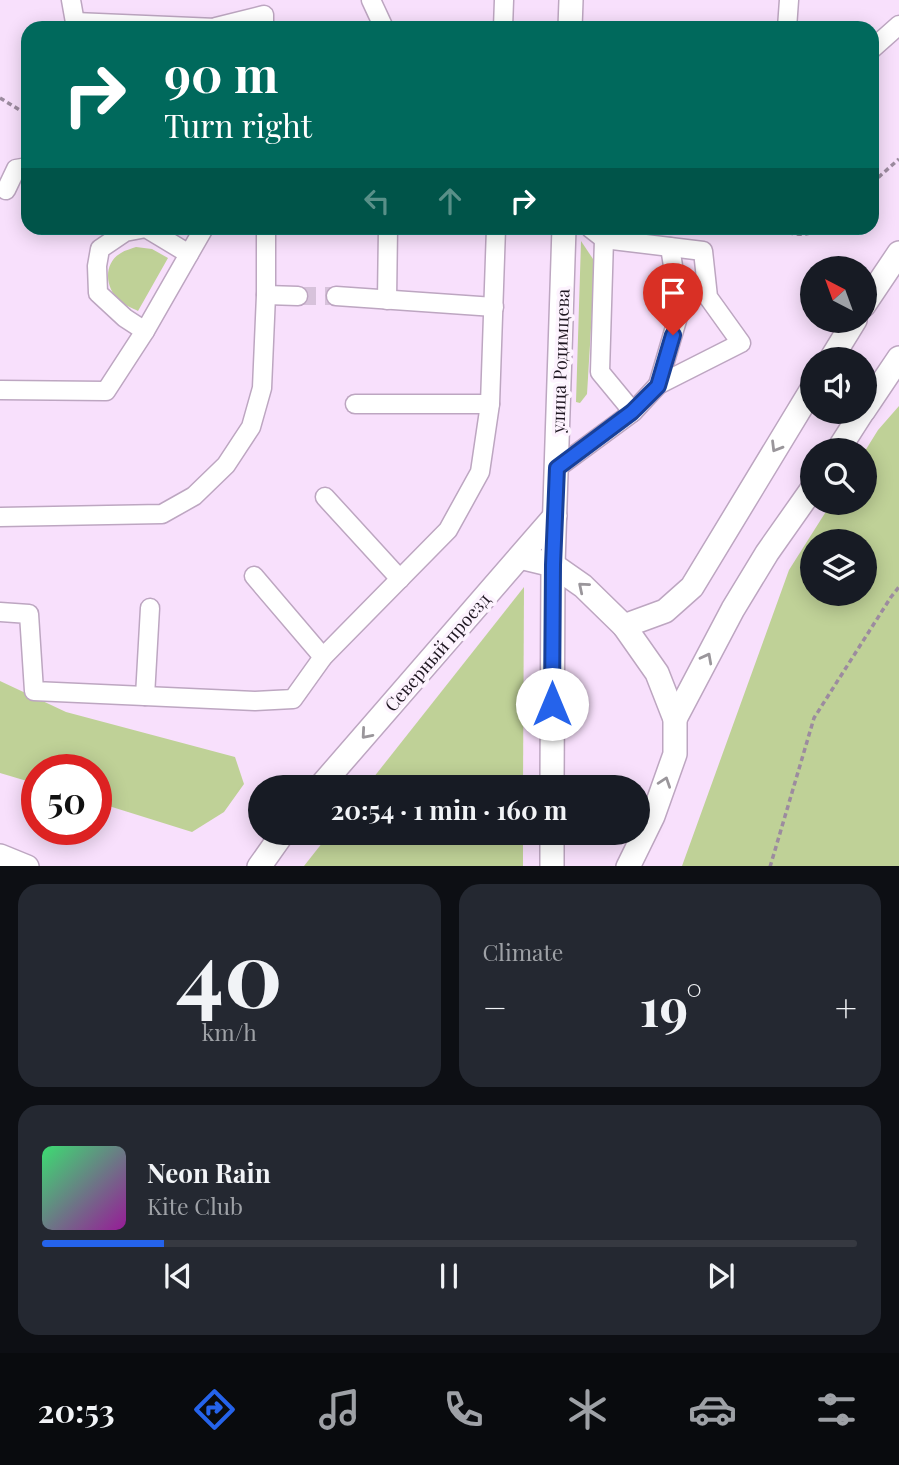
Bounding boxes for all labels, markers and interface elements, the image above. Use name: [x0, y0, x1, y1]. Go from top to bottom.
text: 90 m: [164, 40, 278, 105]
icon: right: [49, 49, 140, 140]
text: Turn right: [164, 103, 312, 146]
icon: left: [358, 182, 396, 220]
icon: ahead: [431, 182, 469, 220]
icon: right: [504, 182, 542, 220]
north arrow: [800, 256, 877, 332]
map controls: [800, 256, 877, 606]
pin: [643, 263, 703, 335]
icon: arrive: [654, 274, 692, 312]
street label: улица Родимцева: [545, 288, 575, 435]
button: sound: [800, 347, 877, 424]
button: search: [800, 438, 877, 515]
one-way arrow: [771, 439, 784, 452]
button: layers: [800, 529, 877, 606]
one-way arrow: [579, 583, 591, 596]
street label: Северный проезд: [379, 587, 495, 716]
one-way arrow: [699, 653, 713, 665]
position arrow: [515, 667, 589, 741]
one-way arrow: [362, 726, 374, 739]
speed limit sign: 50: [21, 754, 112, 845]
one-way arrow: [657, 776, 671, 788]
text: 20:54 · 1 min · 160 m: [331, 792, 567, 827]
text: 40: [176, 910, 283, 1031]
text: Climate: [483, 936, 563, 967]
text: 19°: [640, 971, 702, 1040]
text: −: [483, 981, 507, 1032]
text: +: [835, 981, 857, 1032]
text: km/h: [202, 1016, 257, 1047]
text: Neon Rain: [147, 1155, 271, 1190]
text: Kite Club: [147, 1190, 243, 1221]
icon: previous: [159, 1257, 197, 1295]
icon: pause: [430, 1257, 468, 1295]
icon: next: [702, 1257, 740, 1295]
icon: directions: [190, 1385, 239, 1434]
icon: music: [315, 1385, 364, 1434]
icon: phone: [439, 1385, 488, 1434]
icon: climate: [563, 1385, 612, 1434]
icon: car: [688, 1385, 737, 1434]
icon: filters: [812, 1385, 861, 1434]
text: 20:53: [38, 1388, 115, 1431]

